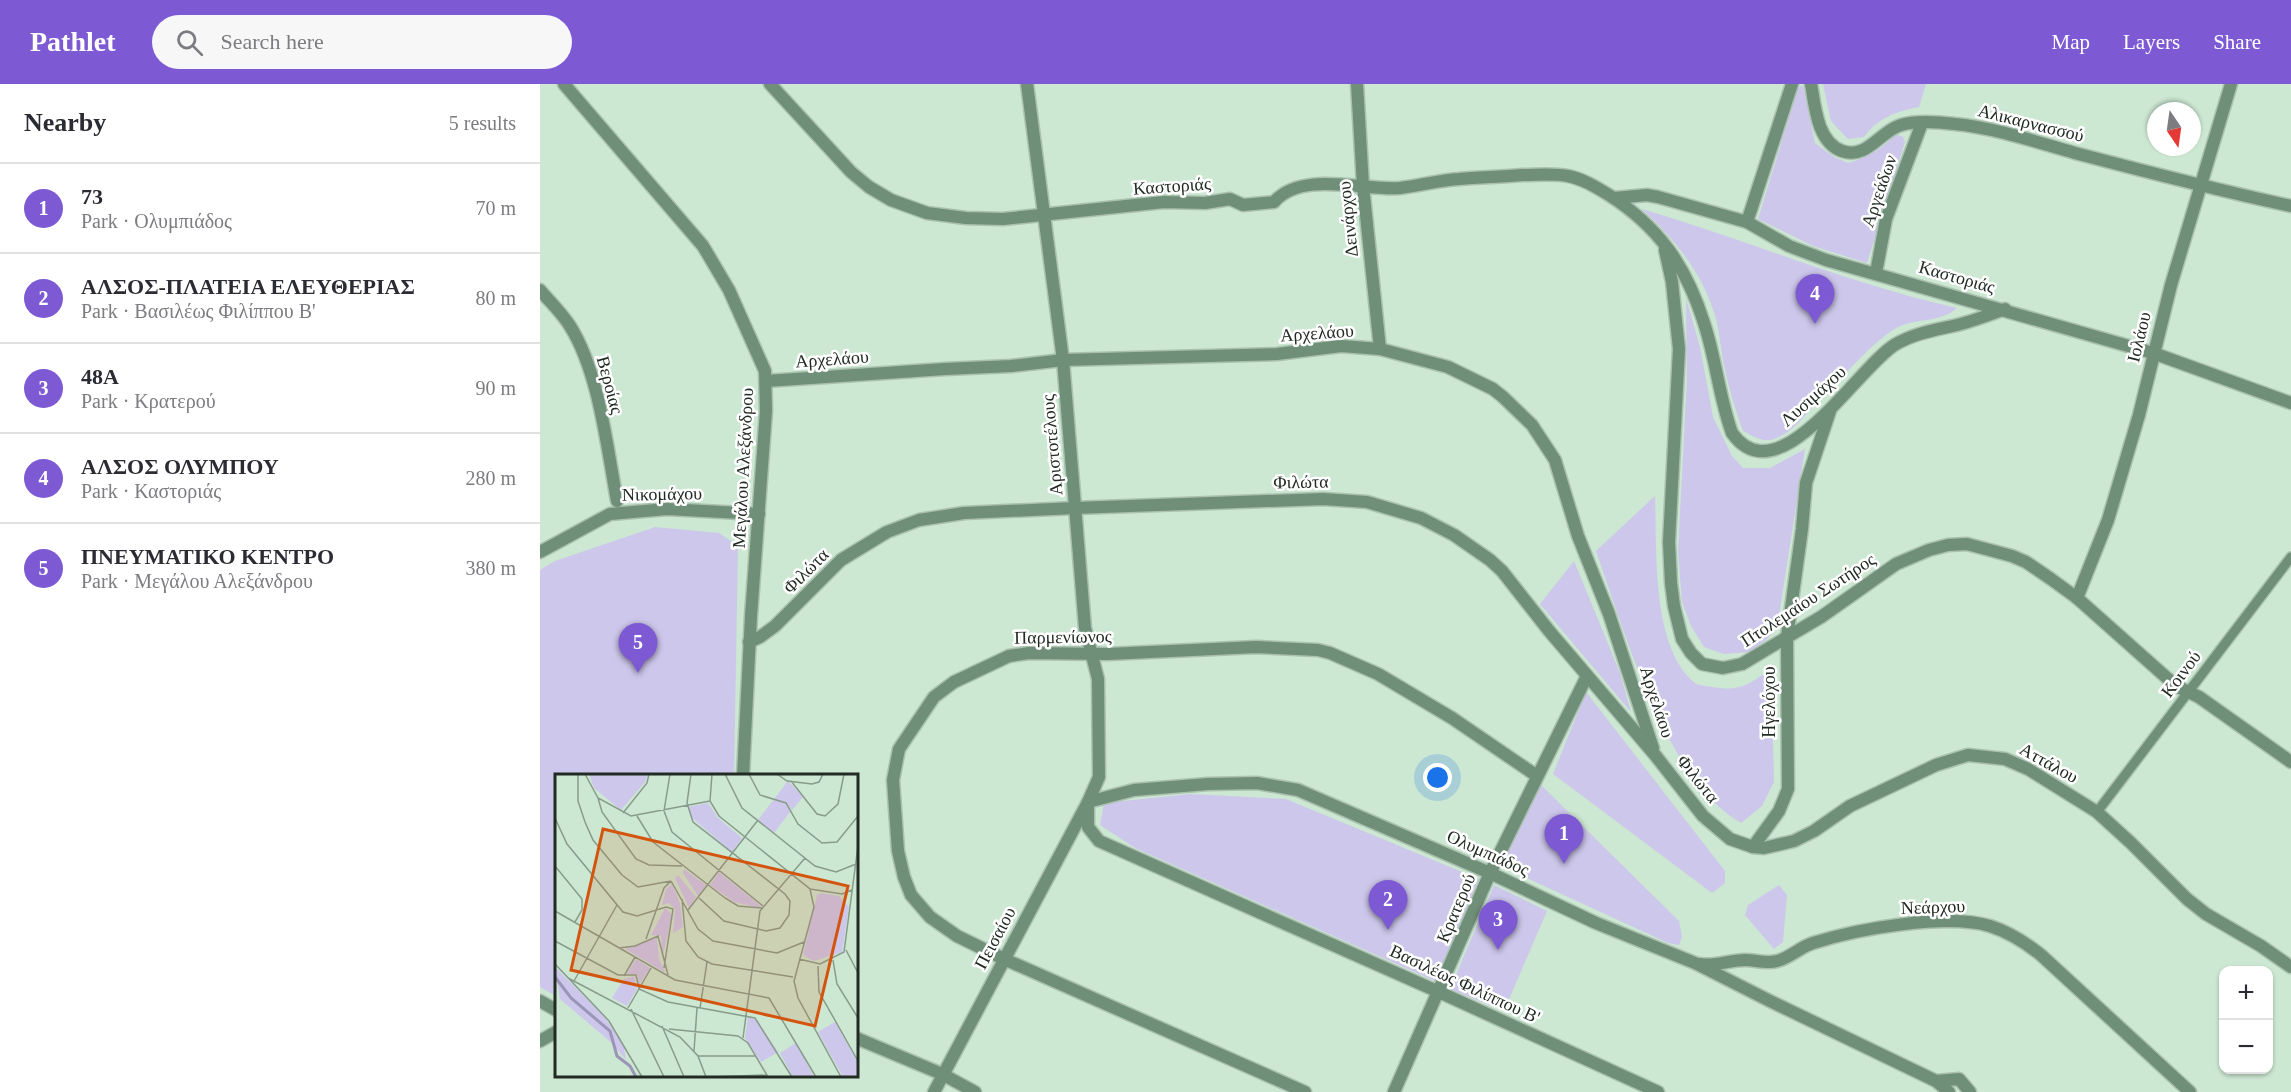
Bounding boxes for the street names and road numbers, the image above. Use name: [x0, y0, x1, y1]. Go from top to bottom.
street label: Αλικαρνασσού: [1976, 100, 2086, 146]
street label: Αργεάδων: [1857, 152, 1901, 230]
street label: Καστοριάς: [1132, 173, 1212, 199]
street label: Δεινάρχου: [1334, 180, 1362, 258]
street label: Καστοριάς: [1917, 257, 1997, 297]
street label: Ιολάου: [2123, 310, 2155, 364]
street label: Αρχελάου: [1280, 320, 1354, 346]
street label: Αρχελάου: [795, 346, 869, 372]
street label: Βεροίας: [593, 354, 627, 416]
street label: Λυσιμάχου: [1776, 361, 1850, 431]
street label: Μεγάλου Αλεξάνδρου: [729, 387, 757, 549]
street label: Αριστοτέλους: [1038, 394, 1066, 496]
street label: Φιλώτα: [1273, 472, 1329, 492]
street label: Νικομάχου: [622, 483, 702, 505]
street label: Φιλώτα: [779, 544, 833, 598]
street label: Πτολεμαίου Σωτήρος: [1737, 549, 1879, 651]
street label: Παρμενίωνος: [1014, 626, 1112, 648]
street label: Κοινού: [2157, 647, 2205, 701]
street label: Αρχελάου: [1636, 664, 1678, 740]
street label: Ηγελόχου: [1759, 666, 1779, 738]
street label: Αττάλου: [2016, 739, 2082, 787]
street label: Φιλώτα: [1673, 751, 1724, 807]
street label: Ολυμπιάδος: [1444, 826, 1532, 880]
street label: Κρατερού: [1433, 870, 1480, 946]
street label: Νεάρχου: [1900, 896, 1966, 918]
street label: Πεισαίου: [970, 904, 1020, 972]
street label: Βασιλέως Φιλίππου Β': [1387, 940, 1543, 1028]

